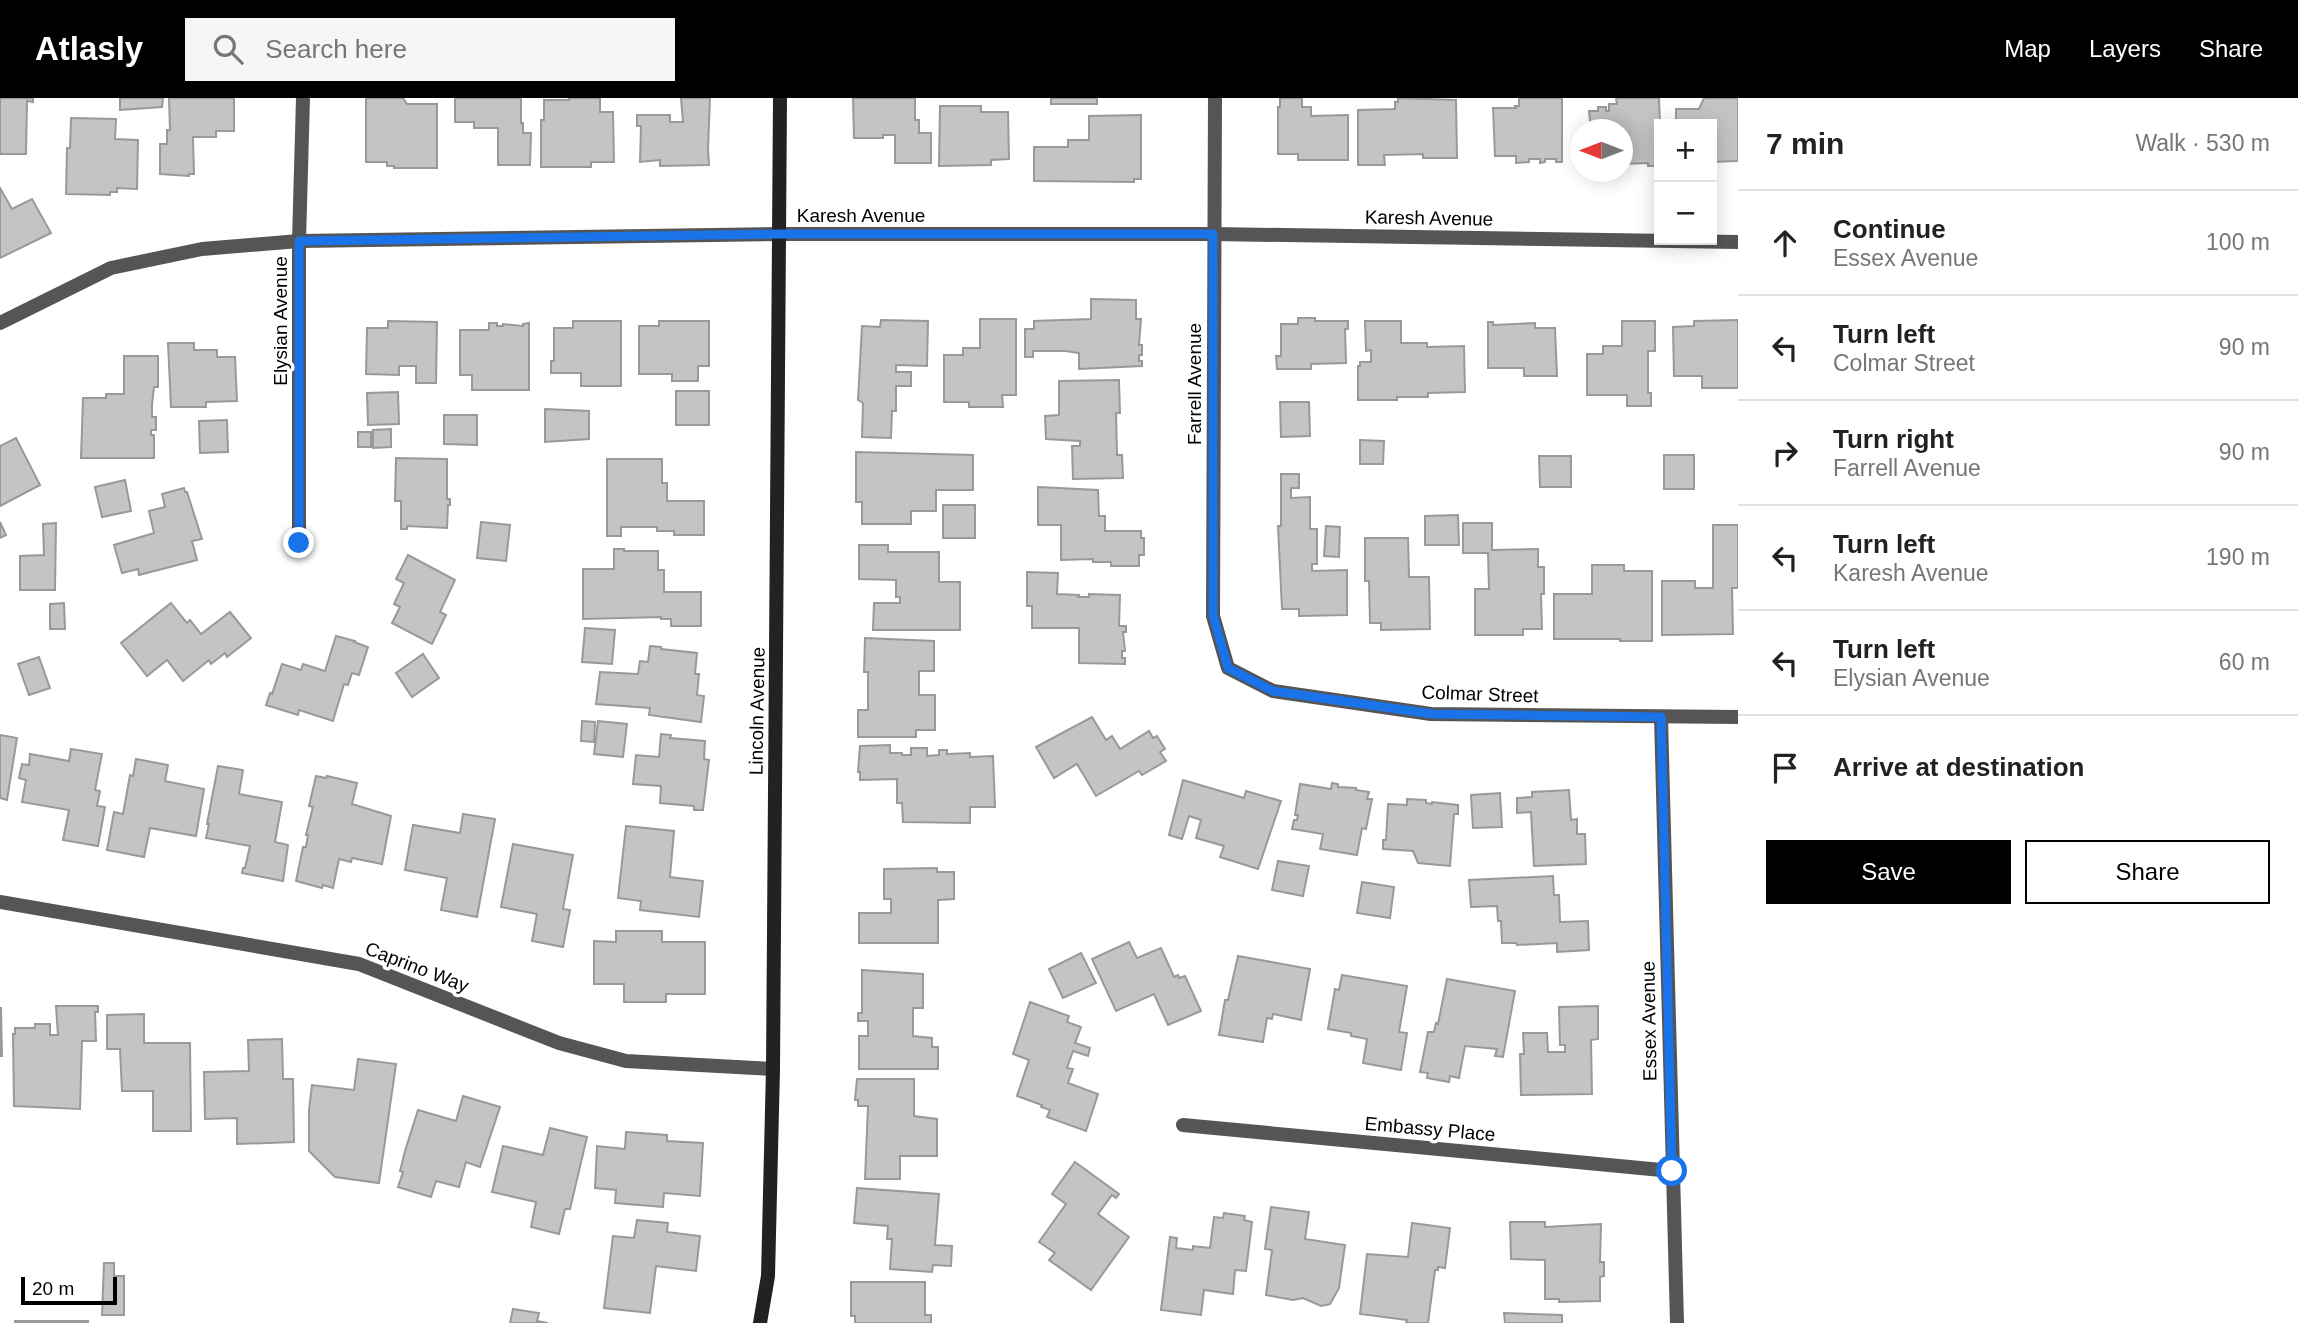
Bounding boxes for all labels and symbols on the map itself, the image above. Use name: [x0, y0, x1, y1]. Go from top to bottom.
north arrow: [1570, 119, 1633, 182]
street label: Karesh Avenue: [797, 205, 925, 226]
street label: Karesh Avenue: [1365, 206, 1493, 230]
street label: Elysian Avenue: [270, 256, 291, 386]
street label: Farrell Avenue: [1184, 323, 1205, 445]
route end: [283, 527, 314, 558]
street label: Lincoln Avenue: [745, 647, 769, 775]
street label: Colmar Street: [1421, 681, 1540, 707]
street label: Caprino Way: [362, 938, 472, 997]
street label: Essex Avenue: [1637, 961, 1661, 1081]
street label: Embassy Place: [1364, 1113, 1496, 1145]
route start: [1656, 1155, 1687, 1186]
scale bar: [21, 1274, 117, 1306]

